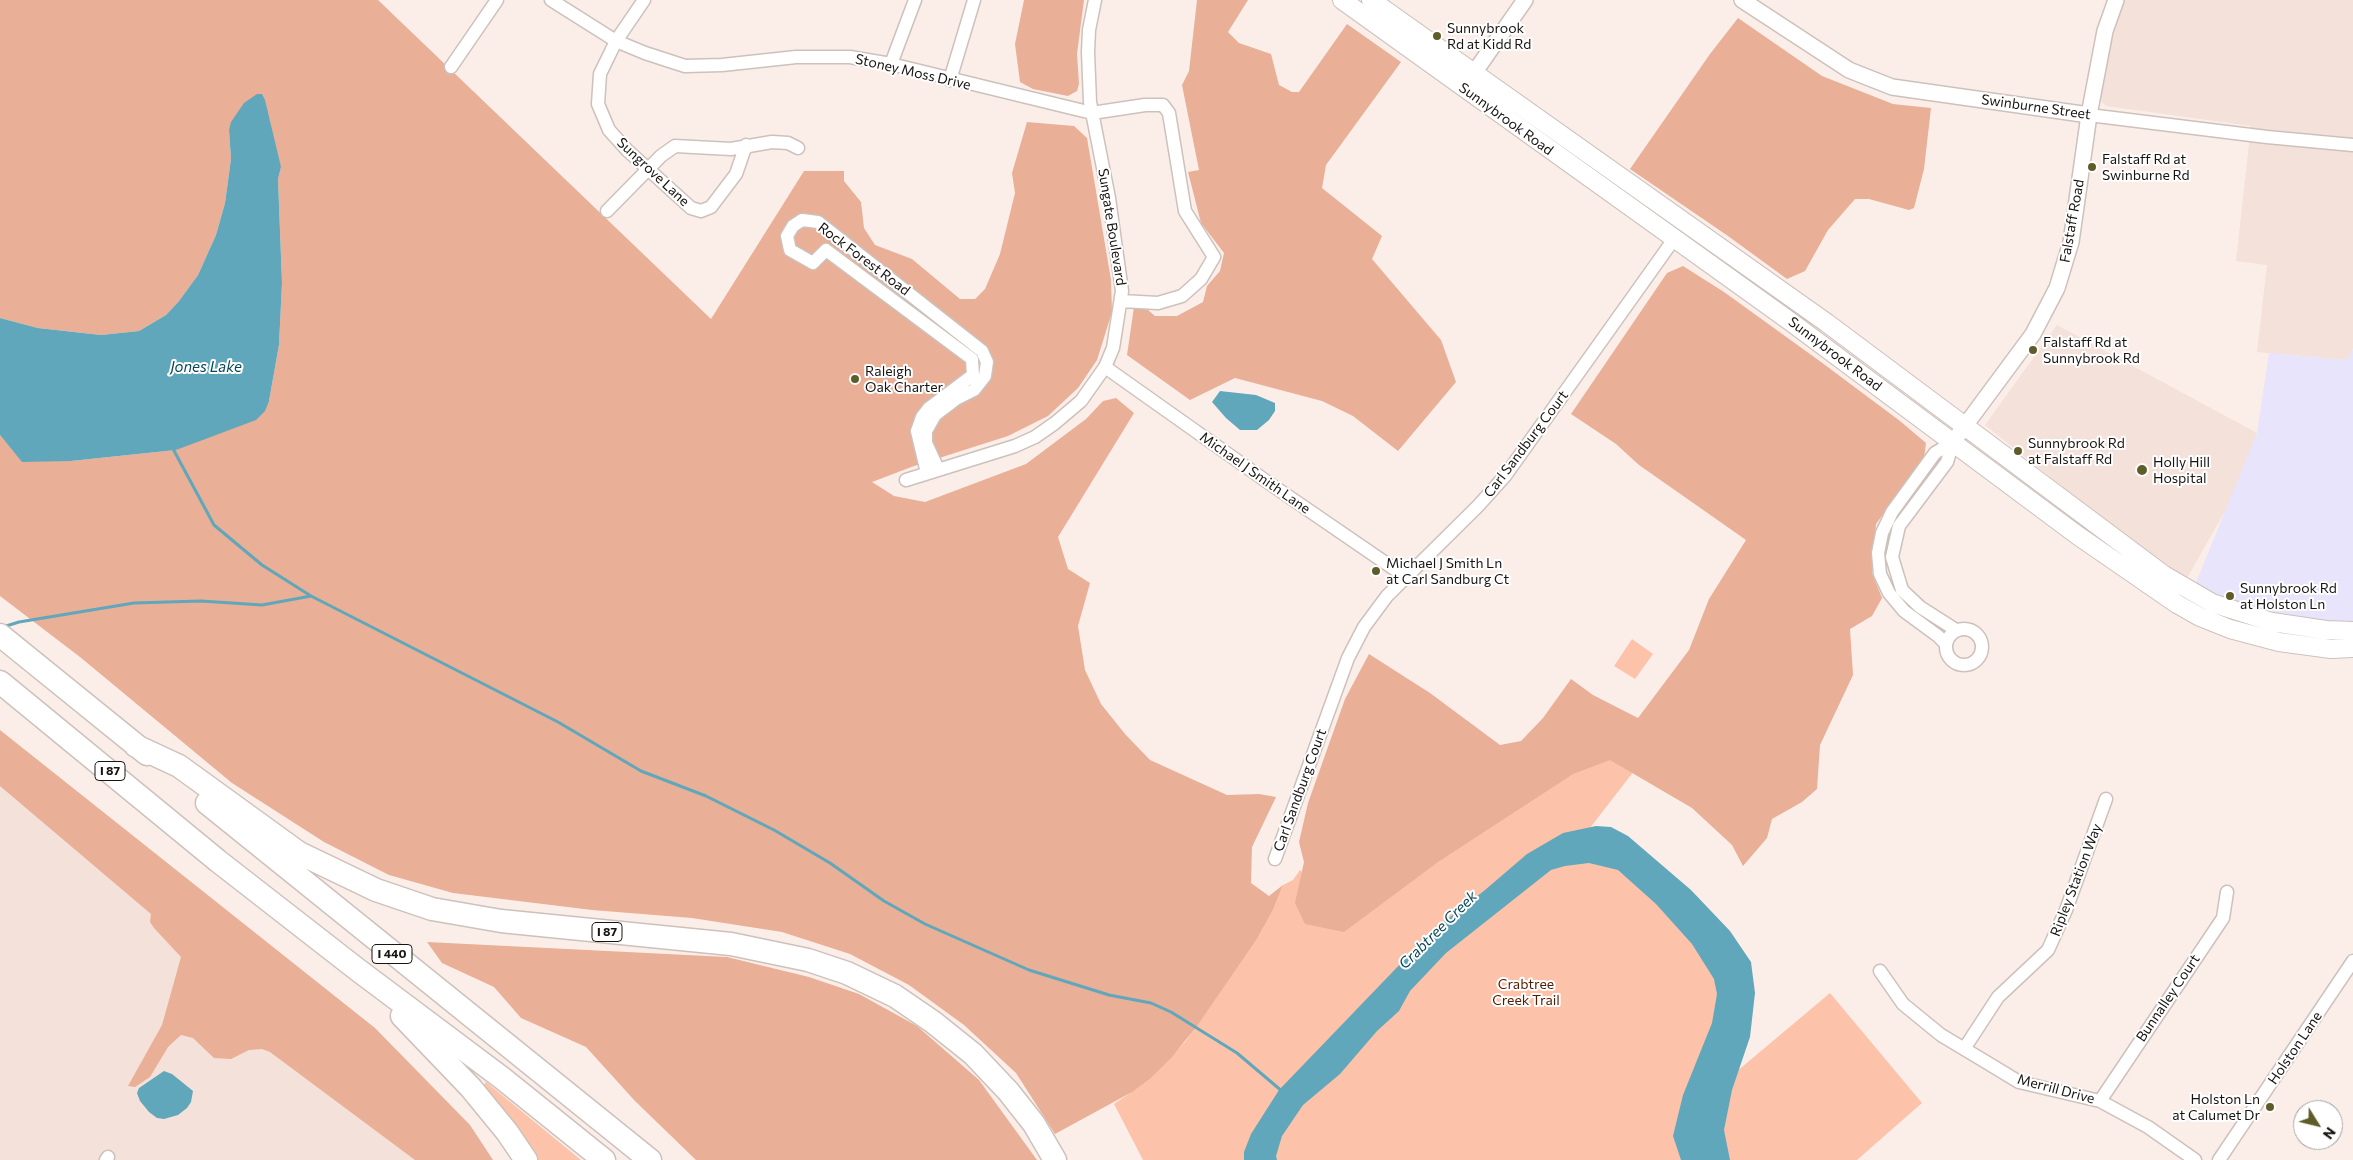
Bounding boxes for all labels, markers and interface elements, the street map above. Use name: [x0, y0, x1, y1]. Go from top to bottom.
place label: Sunnybrook Rd at Kidd Rd: [1447, 20, 1531, 52]
marker: Sunnybrook Rd at Kidd Rd: [1431, 30, 1443, 42]
street label: Stoney Moss Drive: [854, 51, 972, 93]
street label: Sunnybrook Road: [1456, 79, 1556, 159]
street label: Swinburne Street: [1980, 91, 2092, 123]
street label: Sungrove Lane: [613, 134, 693, 210]
place label: Falstaff Rd at Swinburne Rd: [2102, 151, 2190, 184]
marker: Falstaff Rd at Swinburne Rd: [2086, 161, 2098, 173]
street label: Sungate Boulevard: [1094, 167, 1130, 287]
street label: Falstaff Road: [2056, 178, 2088, 264]
street label: Rock Forest Road: [815, 219, 913, 299]
street label: Sunnybrook Road: [1785, 313, 1885, 395]
place label: Falstaff Rd at Sunnybrook Rd: [2043, 334, 2140, 367]
marker: Falstaff Rd at Sunnybrook Rd: [2027, 344, 2039, 356]
water label: Jones Lake: [170, 358, 242, 376]
place label: Raleigh Oak Charter: [865, 363, 943, 396]
marker: Raleigh Oak Charter: [849, 373, 861, 385]
street label: Carl Sandburg Court: [1480, 387, 1572, 501]
street label: Michael J Smith Lane: [1197, 429, 1313, 517]
place label: Sunnybrook Rd at Falstaff Rd: [2028, 435, 2125, 468]
marker: Sunnybrook Rd at Falstaff Rd: [2012, 445, 2024, 457]
place label: Holly Hill Hospital: [2153, 454, 2210, 487]
marker: Holly Hill Hospital: [2135, 463, 2149, 477]
place label: Michael J Smith Ln at Carl Sandburg Ct: [1386, 555, 1509, 588]
marker: Michael J Smith Ln at Carl Sandburg Ct: [1370, 565, 1382, 577]
place label: Sunnybrook Rd at Holston Ln: [2240, 580, 2337, 612]
marker: Sunnybrook Rd at Holston Ln: [2224, 590, 2236, 602]
street label: Carl Sandburg Court: [1270, 726, 1330, 854]
road number: I 87: [95, 761, 125, 780]
street label: Ripley Station Way: [2047, 821, 2105, 939]
water label: Crabtree Creek: [1395, 887, 1481, 973]
road number: I 87: [592, 922, 622, 942]
road number: I 440: [372, 944, 412, 964]
street label: Bunnalley Court: [2133, 951, 2203, 1045]
park label: Crabtree Creek Trail: [1492, 976, 1560, 1009]
street label: Holston Lane: [2264, 1008, 2326, 1088]
street label: Merrill Drive: [2016, 1071, 2096, 1107]
place label: Holston Ln at Calumet Dr: [2172, 1091, 2260, 1124]
north arrow: [2293, 1100, 2343, 1150]
marker: Holston Ln at Calumet Dr: [2264, 1101, 2276, 1113]
text: N: [2320, 1124, 2340, 1143]

